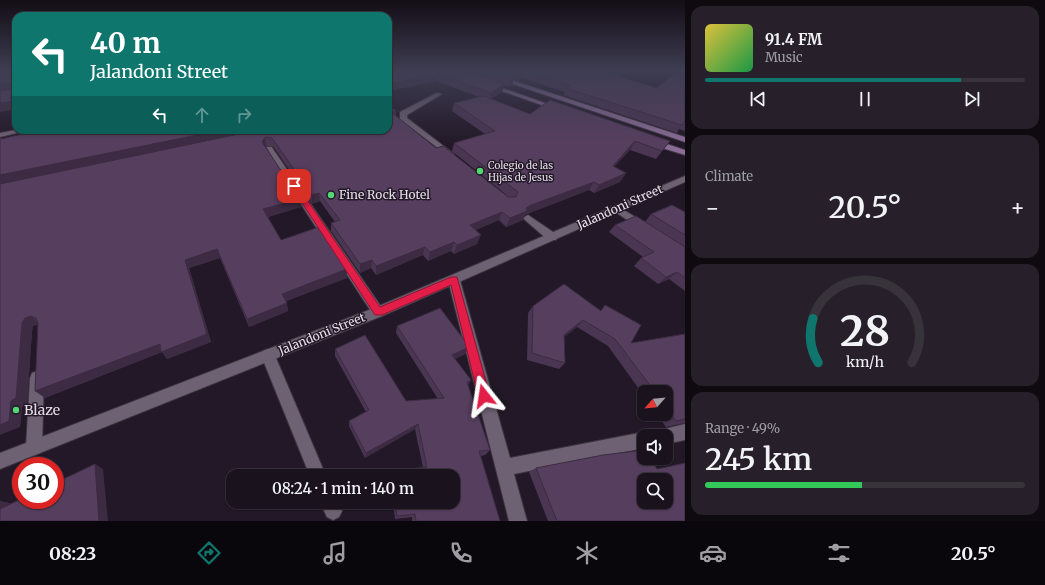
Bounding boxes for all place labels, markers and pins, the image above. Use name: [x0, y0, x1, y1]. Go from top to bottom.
place label: Colegio de las Hijas de Jesus: [488, 159, 553, 184]
marker: Colegio de las Hijas de Jesus: [475, 166, 485, 176]
pin: [277, 169, 311, 203]
place label: Fine Rock Hotel: [339, 187, 430, 202]
marker: Fine Rock Hotel: [326, 190, 336, 200]
place label: Blaze: [24, 401, 60, 419]
marker: Blaze: [11, 405, 21, 415]

